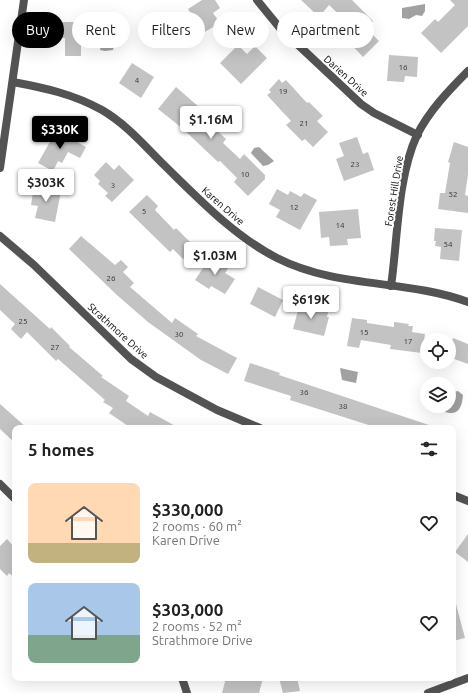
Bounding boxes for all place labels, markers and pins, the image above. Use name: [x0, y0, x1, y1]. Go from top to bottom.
pin: $1.16M: [178, 106, 244, 140]
pin: $330K: [32, 116, 88, 150]
pin: $303K: [18, 169, 74, 203]
pin: $1.03M: [182, 242, 248, 276]
pin: $619K: [283, 286, 339, 320]

